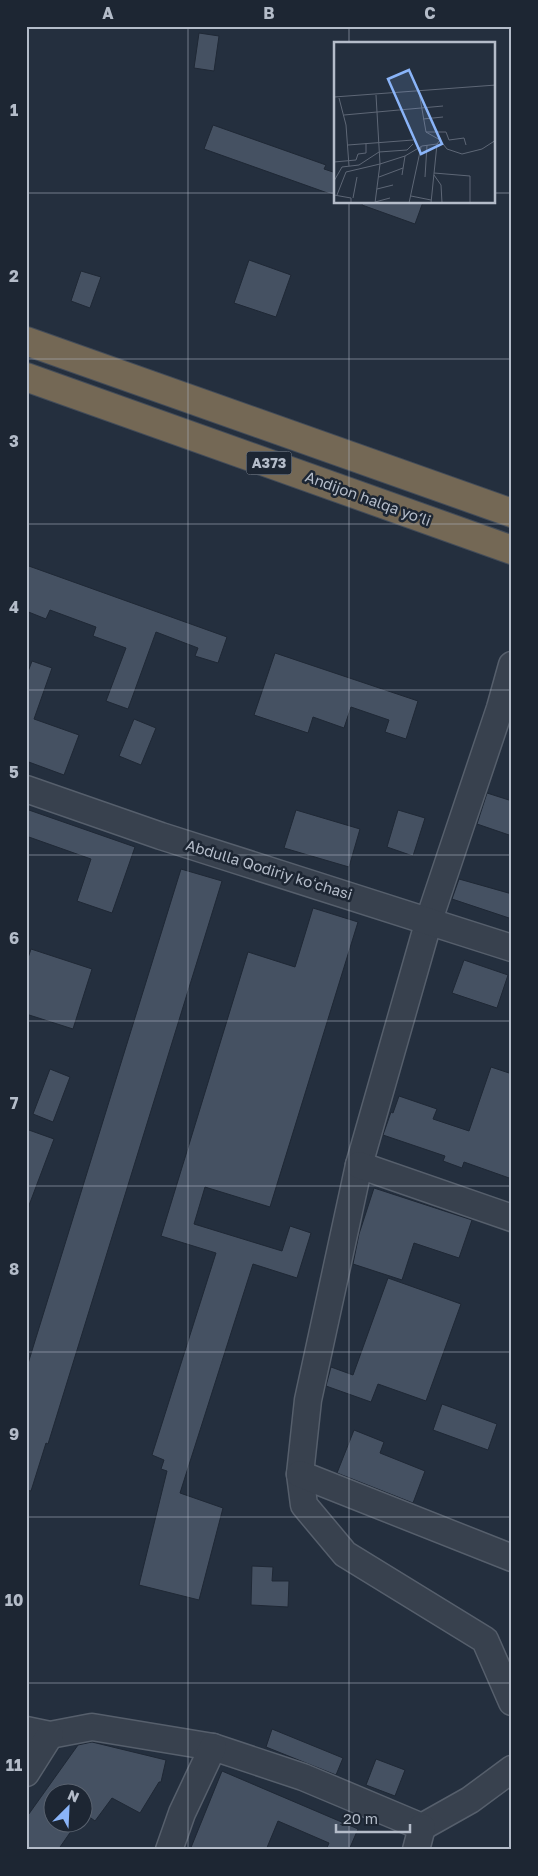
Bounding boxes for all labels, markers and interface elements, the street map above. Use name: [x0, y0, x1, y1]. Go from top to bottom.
text: A: [102, 3, 114, 23]
text: B: [263, 3, 275, 23]
text: C: [424, 3, 436, 23]
inset map: [334, 42, 496, 204]
text: 1: [10, 100, 18, 120]
text: 2: [9, 266, 19, 286]
text: 3: [9, 431, 19, 451]
road number: A373: [246, 452, 292, 474]
street label: Andijon halqa yo‘li: [303, 467, 434, 529]
text: 4: [9, 597, 19, 617]
text: 5: [9, 762, 19, 782]
street label: Abdulla Qodiriy koʻchasi: [184, 835, 355, 903]
text: 6: [9, 928, 19, 948]
text: 7: [10, 1093, 19, 1113]
text: 8: [9, 1259, 19, 1279]
text: 9: [9, 1424, 19, 1444]
text: 10: [5, 1590, 23, 1610]
text: 11: [6, 1755, 22, 1775]
north arrow: [42, 1784, 92, 1834]
text: N: [65, 1786, 82, 1806]
scale bar: [336, 1801, 409, 1833]
text: 20 m: [343, 1809, 378, 1827]

